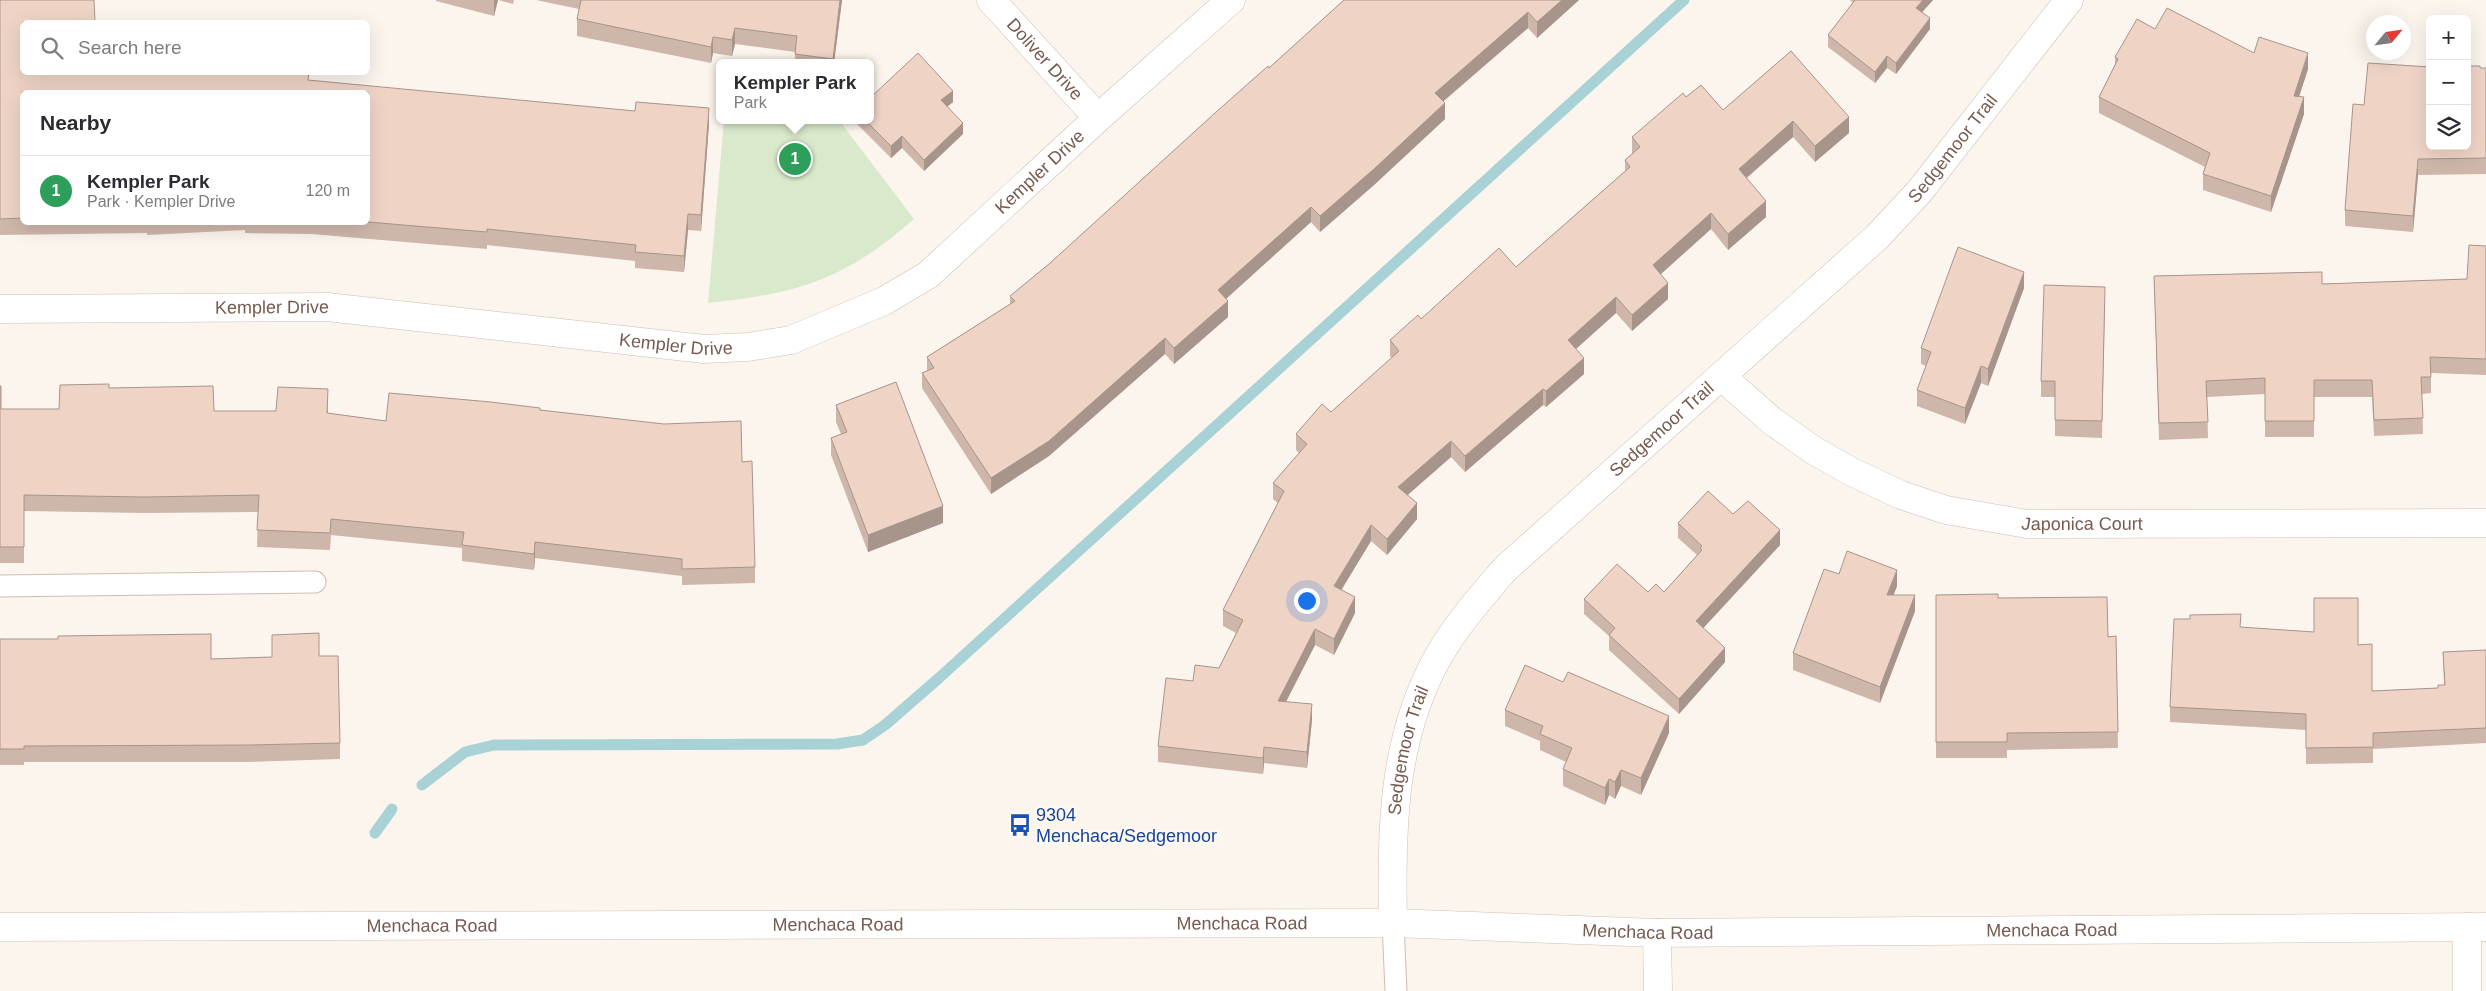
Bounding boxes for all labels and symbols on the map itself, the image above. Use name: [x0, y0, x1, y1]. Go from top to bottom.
street label: Doliver Drive: [1003, 14, 1087, 104]
north arrow: [2366, 15, 2411, 60]
street label: Sedgemoor Trail: [1904, 91, 2001, 207]
street label: Kempler Drive: [991, 126, 1088, 218]
pin: 1: [779, 140, 811, 178]
street label: Kempler Drive: [215, 297, 329, 318]
street label: Kempler Drive: [618, 330, 733, 359]
street label: Sedgemoor Trail: [1606, 378, 1718, 481]
street label: Japonica Court: [2020, 513, 2143, 534]
your location: [1294, 588, 1320, 614]
street label: Sedgemoor Trail: [1385, 683, 1433, 816]
place label: 9304 Menchaca/Sedgemoor: [1036, 805, 1217, 846]
bus stop icon: 9304 Menchaca/Sedgemoor: [1007, 812, 1033, 838]
street label: Menchaca Road: [1176, 913, 1308, 934]
street label: Menchaca Road: [772, 914, 904, 935]
street label: Menchaca Road: [366, 916, 498, 936]
street label: Menchaca Road: [1582, 920, 1713, 943]
street label: Menchaca Road: [1986, 920, 2117, 941]

